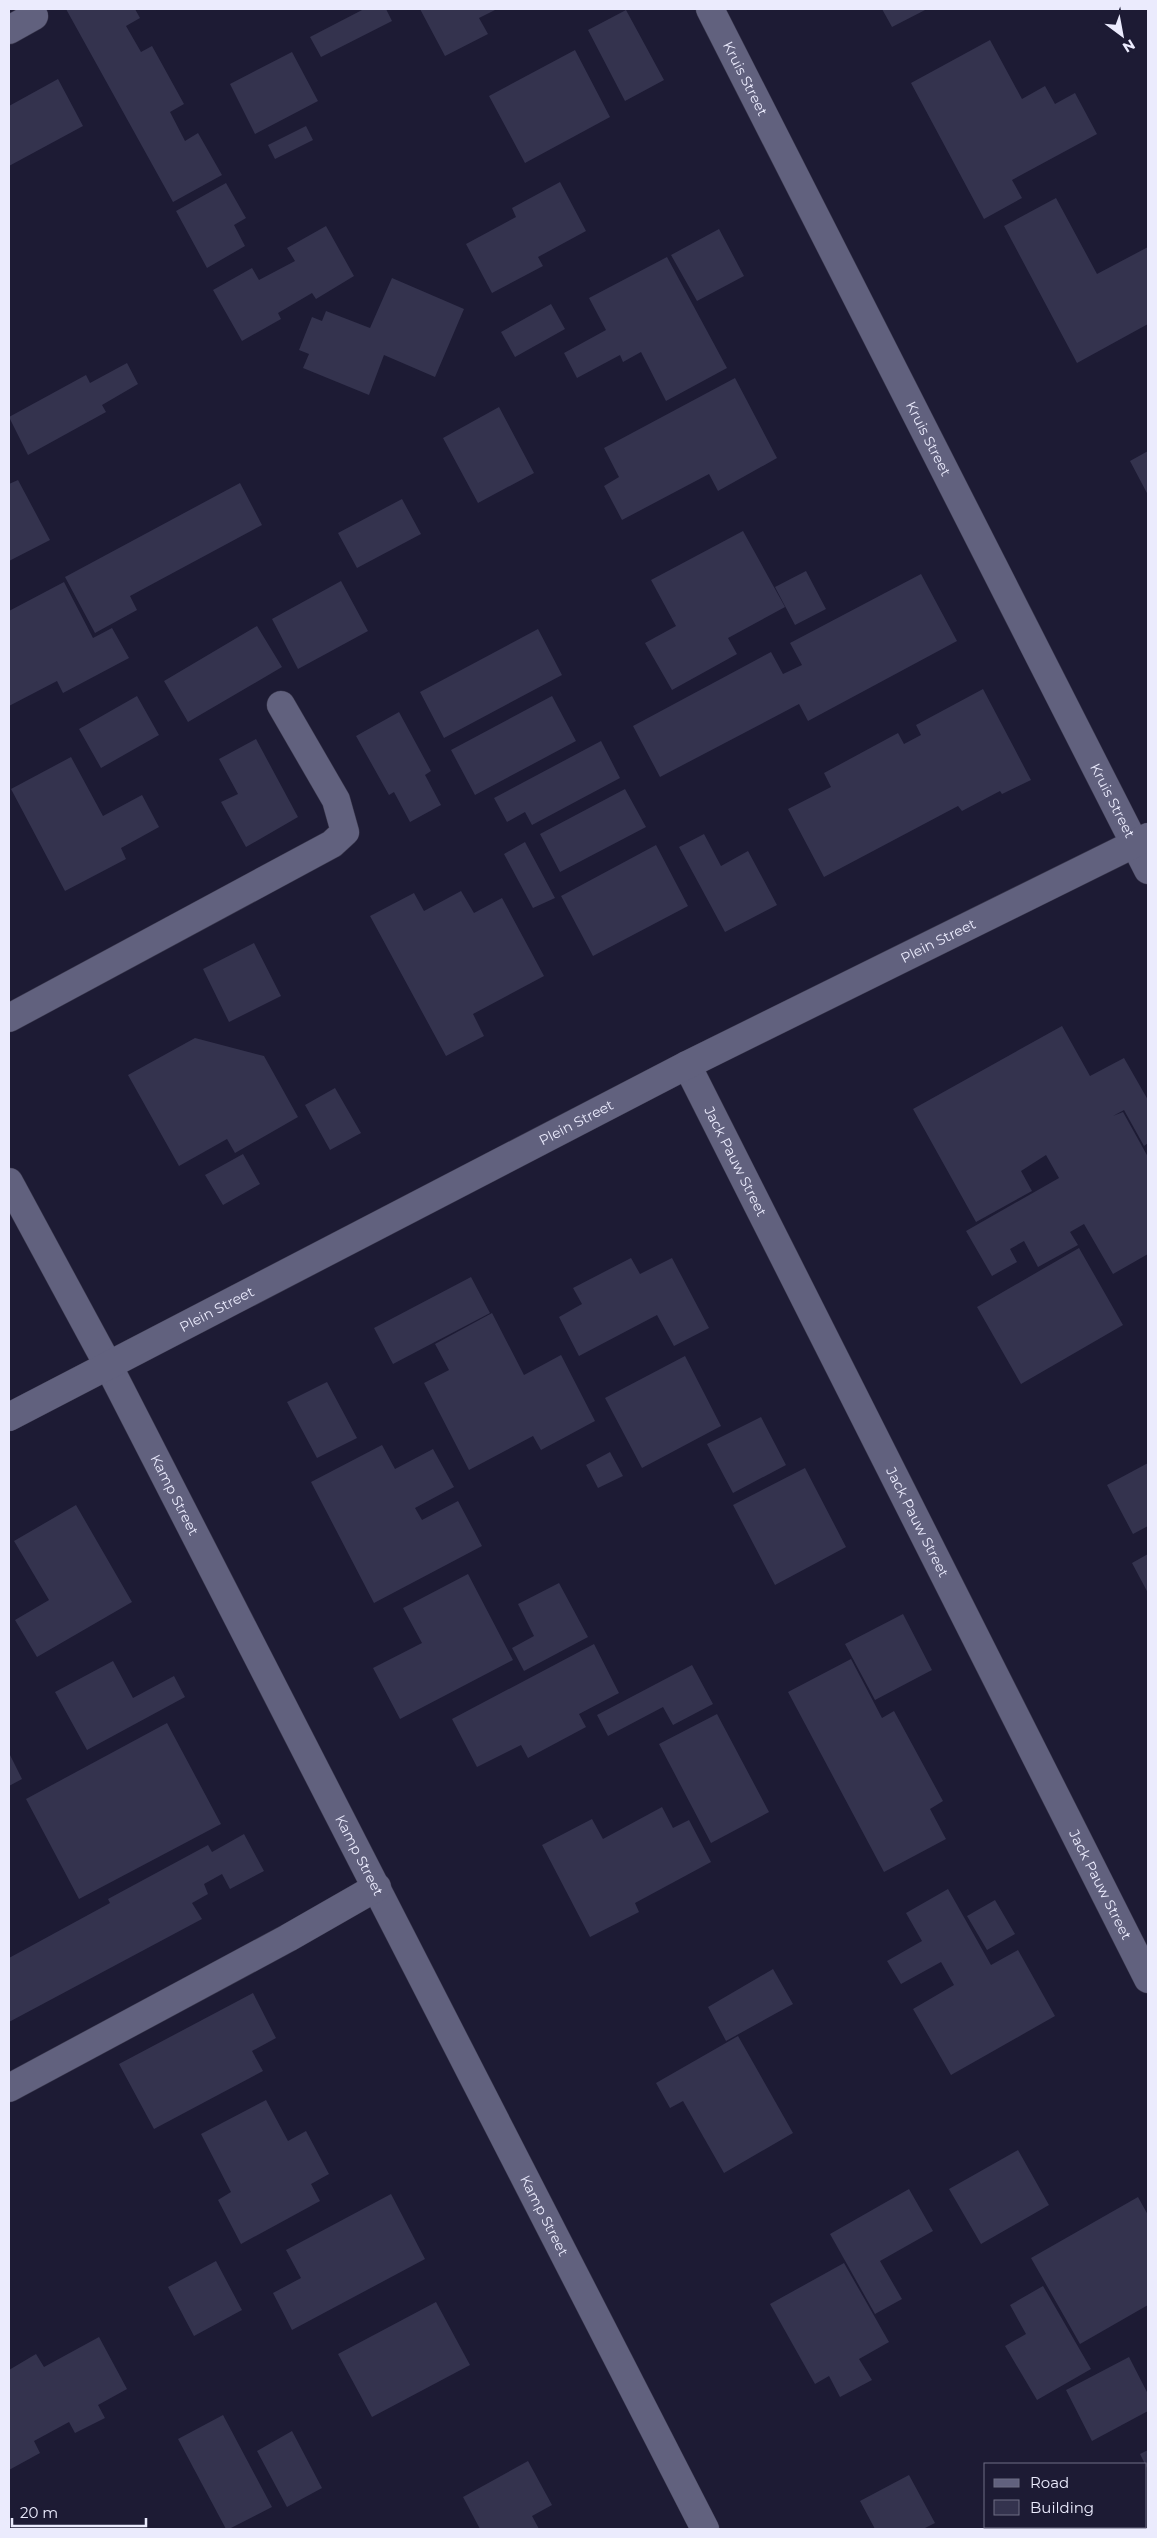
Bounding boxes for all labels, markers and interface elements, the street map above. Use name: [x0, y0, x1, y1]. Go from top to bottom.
north arrow: [1097, 10, 1147, 60]
text: N: [1119, 35, 1138, 57]
street label: Kruis Street: [719, 38, 772, 119]
street label: Kruis Street: [902, 398, 955, 479]
street label: Kruis Street: [1086, 760, 1139, 841]
street label: Plein Street: [897, 915, 979, 967]
street label: Plein Street: [536, 1096, 617, 1149]
street label: Jack Pauw Street: [700, 1102, 771, 1220]
street label: Plein Street: [176, 1282, 257, 1336]
street label: Kamp Street: [146, 1451, 203, 1539]
street label: Jack Pauw Street: [882, 1463, 953, 1580]
street label: Kamp Street: [331, 1812, 388, 1899]
street label: Jack Pauw Street: [1065, 1826, 1136, 1943]
street label: Kamp Street: [516, 2172, 573, 2259]
legend: [984, 2463, 1147, 2528]
text: Road: [1030, 2473, 1069, 2492]
scale bar: [12, 2496, 146, 2528]
text: Building: [1030, 2498, 1094, 2517]
text: 20 m: [20, 2503, 58, 2522]

